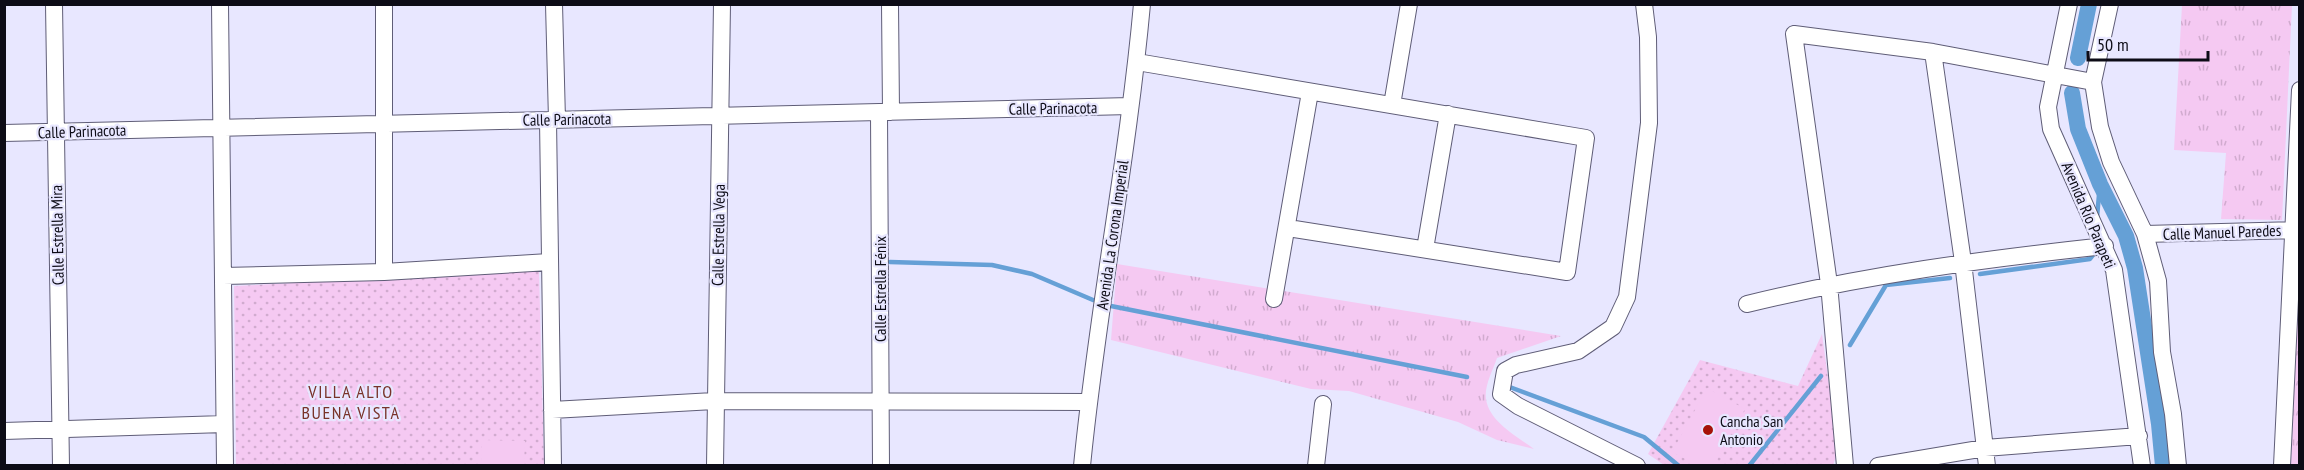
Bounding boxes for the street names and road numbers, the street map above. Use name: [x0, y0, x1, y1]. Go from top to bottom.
street label: Calle Parinacota: [1009, 97, 1097, 119]
street label: Calle Parinacota: [523, 108, 611, 130]
street label: Calle Parinacota: [37, 119, 127, 143]
street label: Avenida La Corona Imperial: [1092, 159, 1132, 311]
street label: Avenida Río Parapeti: [2058, 159, 2120, 271]
street label: Calle Estrella Vega: [707, 184, 729, 286]
street label: Calle Estrella Mira: [46, 185, 68, 285]
street label: Calle Manuel Paredes: [2162, 220, 2282, 244]
street label: Calle Estrella Fénix: [870, 236, 890, 342]

